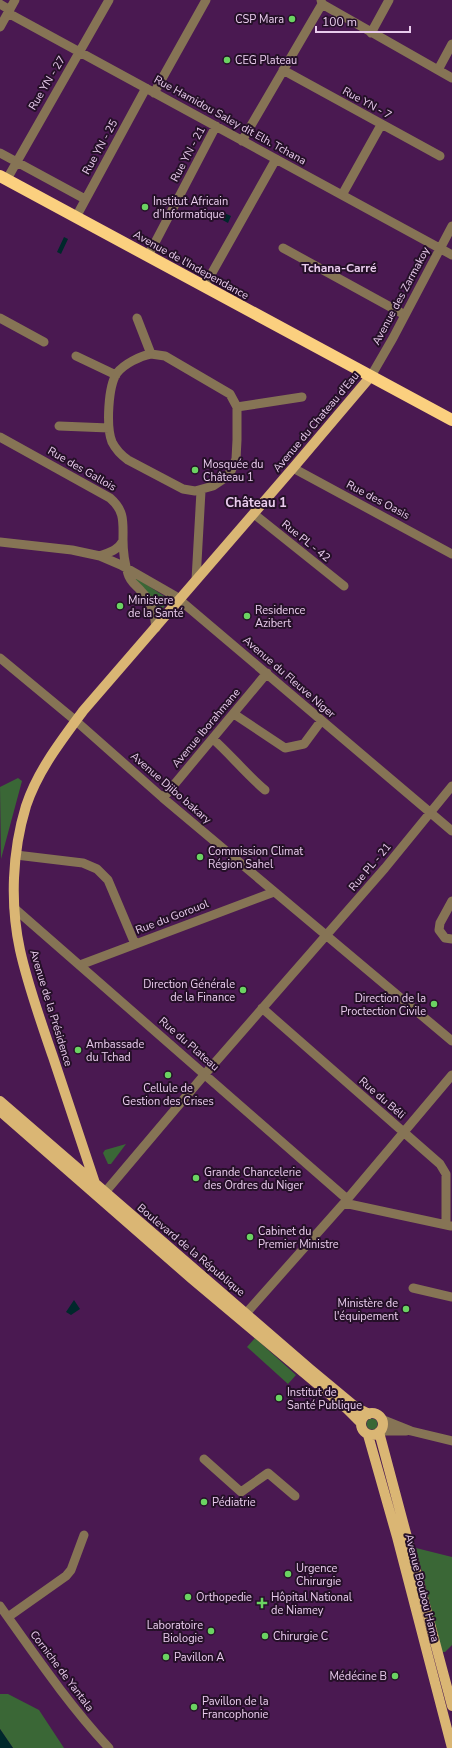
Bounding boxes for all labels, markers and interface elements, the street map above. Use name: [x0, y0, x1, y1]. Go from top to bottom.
scale bar: [316, 8, 410, 34]
place label: CSP Mara: [235, 12, 284, 27]
marker: CSP Mara: [287, 14, 297, 24]
text: 100 m: [322, 14, 357, 30]
street label: Rue YN - 27: [25, 53, 69, 113]
place label: CEG Plateau: [235, 53, 297, 68]
marker: CEG Plateau: [222, 55, 232, 65]
street label: Rue Hamidou Saley dit Elh. Tchana: [151, 72, 309, 168]
street label: Rue YN - 7: [340, 83, 394, 123]
street label: Rue YN - 25: [79, 117, 121, 177]
street label: Rue YN - 21: [167, 124, 209, 184]
place label: Institut Africain d’Informatique: [153, 194, 228, 222]
marker: Institut Africain d’Informatique: [140, 202, 150, 212]
street label: Avenue de l'Independance: [131, 227, 252, 303]
street label: Avenue des Zarmakoy: [369, 244, 433, 348]
district label: Tchana-Carré: [302, 260, 377, 276]
street label: Avenue du Chateau d'Eau: [269, 369, 363, 475]
street label: Rue des Gallois: [45, 443, 119, 495]
place label: Mosquée du Château 1: [203, 457, 264, 485]
marker: Mosquée du Château 1: [190, 465, 200, 475]
street label: Rue des Oasis: [344, 477, 412, 523]
district label: Château 1: [225, 494, 287, 512]
street label: Rue PL - 42: [278, 517, 334, 565]
place label: Ministere de la Santé: [128, 593, 184, 621]
marker: Ministere de la Santé: [115, 601, 125, 611]
place label: Residence Azibert: [255, 603, 305, 631]
marker: Residence Azibert: [242, 611, 252, 621]
street label: Avenue du Fleuve Niger: [240, 633, 339, 721]
street label: Avenue Iborahmane: [168, 685, 244, 771]
street label: Avenue Djibo bakary: [127, 749, 215, 827]
street label: Rue PL - 21: [345, 840, 395, 894]
place label: Commission Climat Région Sahel: [208, 844, 303, 872]
marker: Commission Climat Région Sahel: [195, 852, 205, 862]
street label: Rue du Gorouol: [133, 896, 211, 938]
street label: Avenue de la Présidence: [26, 948, 76, 1068]
place label: Direction Générale de la Finance: [143, 977, 235, 1005]
marker: Direction Générale de la Finance: [238, 985, 248, 995]
place label: Direction de la Proctection Civile: [341, 991, 426, 1019]
marker: Direction de la Proctection Civile: [429, 999, 439, 1009]
street label: Rue du Plateau: [156, 1014, 222, 1074]
place label: Ambassade du Tchad: [86, 1037, 145, 1065]
marker: Ambassade du Tchad: [73, 1045, 83, 1055]
marker: Cellule de Gestion des Crises: [163, 1070, 173, 1080]
street label: Rue du Béli: [356, 1074, 408, 1122]
place label: Cellule de Gestion des Crises: [122, 1081, 214, 1109]
place label: Grande Chancelerie des Ordres du Niger: [204, 1165, 303, 1193]
marker: Grande Chancelerie des Ordres du Niger: [191, 1173, 201, 1183]
street label: Boulevard de la République: [134, 1200, 248, 1300]
place label: Cabinet du Premier Ministre: [258, 1224, 339, 1252]
marker: Cabinet du Premier Ministre: [245, 1232, 255, 1242]
place label: Ministère de l'équipement: [334, 1296, 398, 1324]
marker: Ministère de l'équipement: [401, 1304, 411, 1314]
place label: Institut de Santé Publique: [287, 1385, 362, 1413]
marker: Institut de Santé Publique: [274, 1393, 284, 1403]
place label: Pédiatrie: [212, 1495, 256, 1510]
marker: Pédiatrie: [199, 1497, 209, 1507]
street label: Avenue Boubou Hama: [401, 1532, 443, 1644]
place label: Urgence Chirurgie: [296, 1561, 341, 1589]
marker: Urgence Chirurgie: [283, 1569, 293, 1579]
place label: Orthopedie: [196, 1590, 252, 1605]
place label: Hôpital National de Niamey: [271, 1590, 353, 1618]
marker: Orthopedie: [183, 1592, 193, 1602]
marker: Hôpital National de Niamey: [256, 1597, 268, 1609]
place label: Laboratoire Biologie: [147, 1618, 203, 1646]
marker: Laboratoire Biologie: [206, 1626, 216, 1636]
street label: Corniche de Yantala: [27, 1628, 97, 1715]
place label: Chirurgie C: [273, 1629, 328, 1644]
marker: Chirurgie C: [260, 1631, 270, 1641]
place label: Pavillon A: [174, 1650, 224, 1665]
marker: Pavillon A: [161, 1652, 171, 1662]
place label: Médécine B: [329, 1669, 387, 1684]
marker: Médécine B: [390, 1671, 400, 1681]
place label: Pavillon de la Francophonie: [202, 1694, 269, 1722]
marker: Pavillon de la Francophonie: [189, 1702, 199, 1712]

